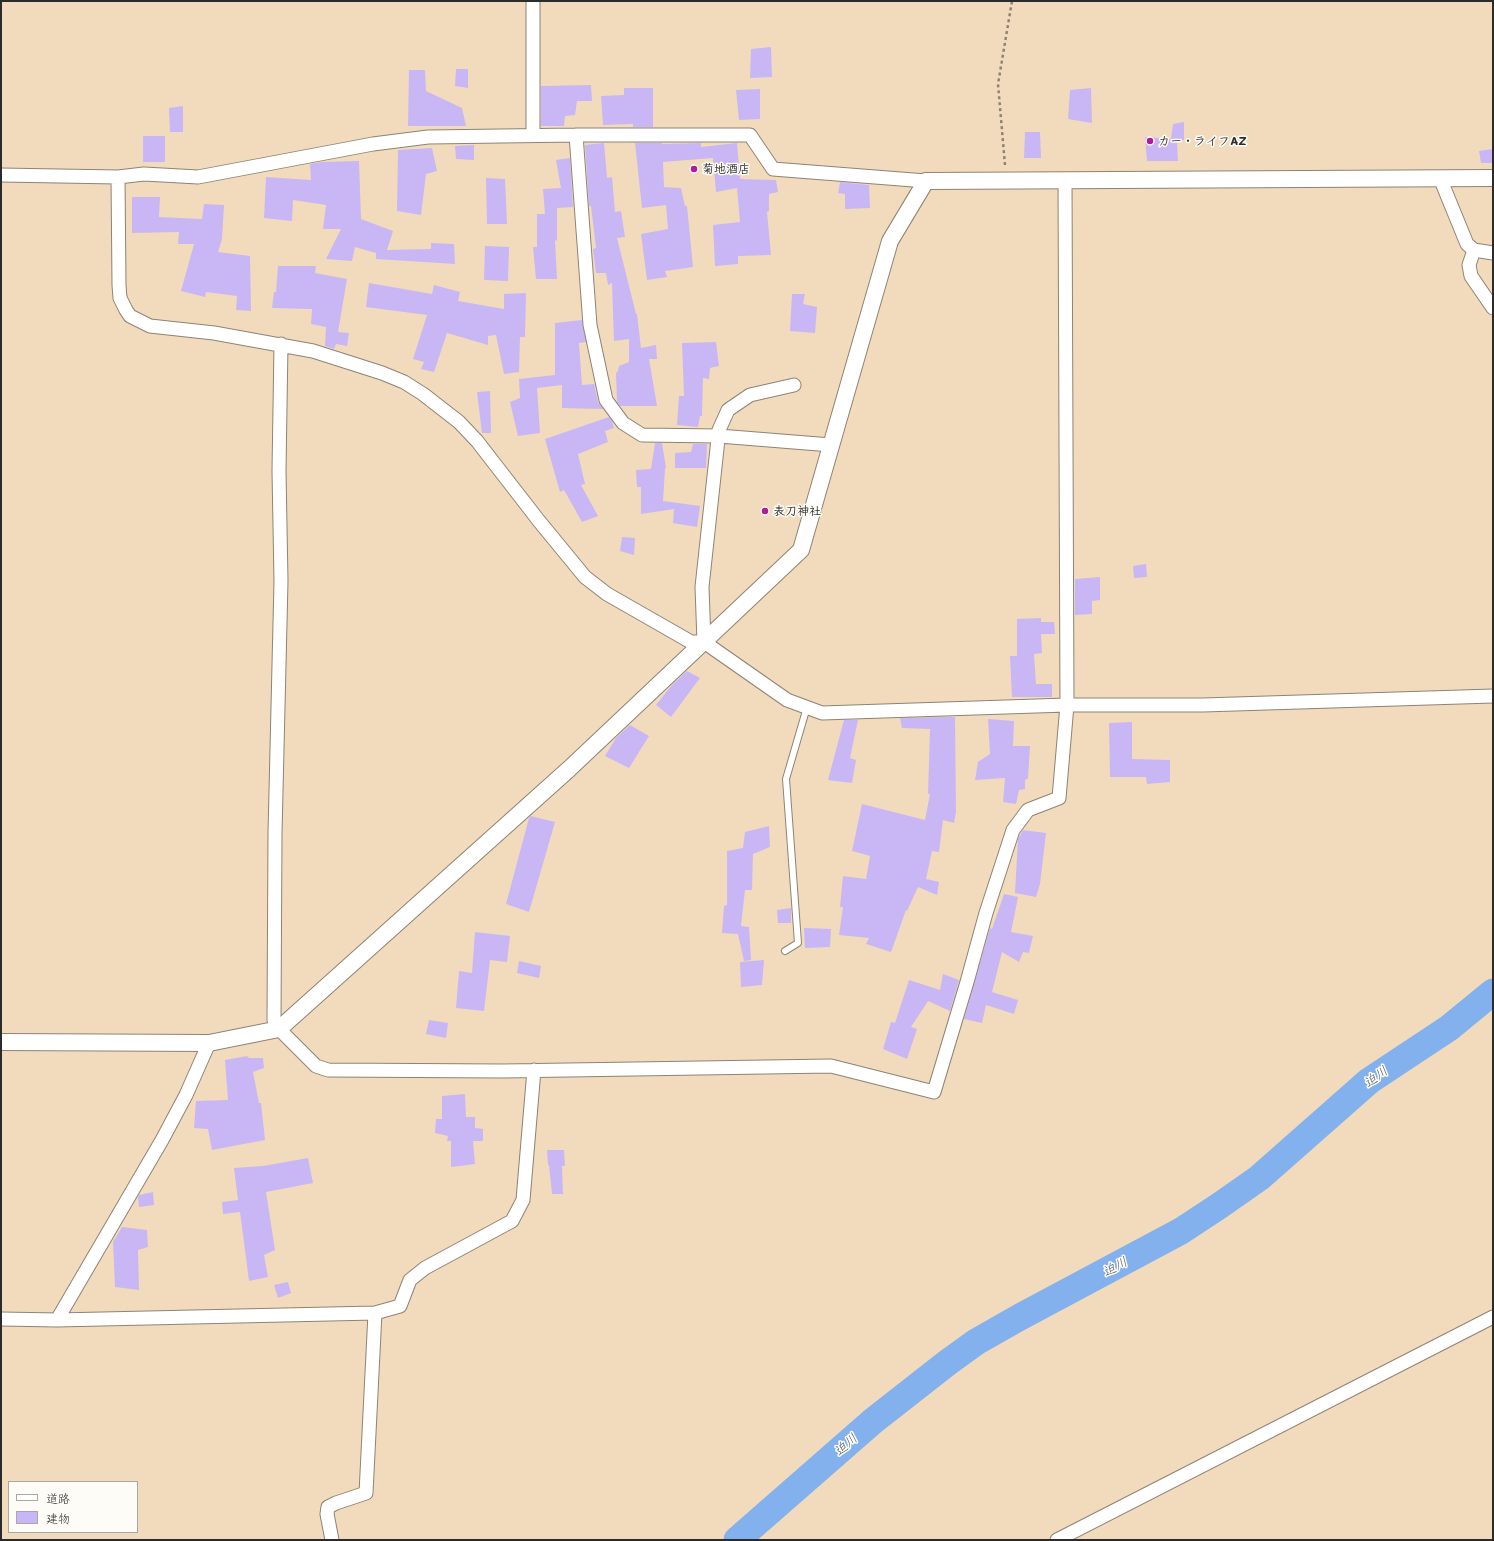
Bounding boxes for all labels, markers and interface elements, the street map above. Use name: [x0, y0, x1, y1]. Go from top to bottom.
place label: カー・ライフAZ: [1158, 134, 1247, 148]
marker: カー・ライフAZ: [1145, 136, 1155, 146]
place label: 菊地酒店: [702, 162, 750, 176]
marker: 菊地酒店: [689, 164, 699, 174]
place label: 表刀神社: [773, 504, 821, 518]
marker: 表刀神社: [760, 506, 770, 516]
water label: 迫川: [1361, 1063, 1391, 1091]
water label: 迫川: [1100, 1254, 1130, 1280]
water label: 迫川: [831, 1431, 861, 1459]
legend: [8, 1481, 138, 1533]
text: 道路: [46, 1490, 70, 1506]
text: 建物: [46, 1510, 70, 1526]

